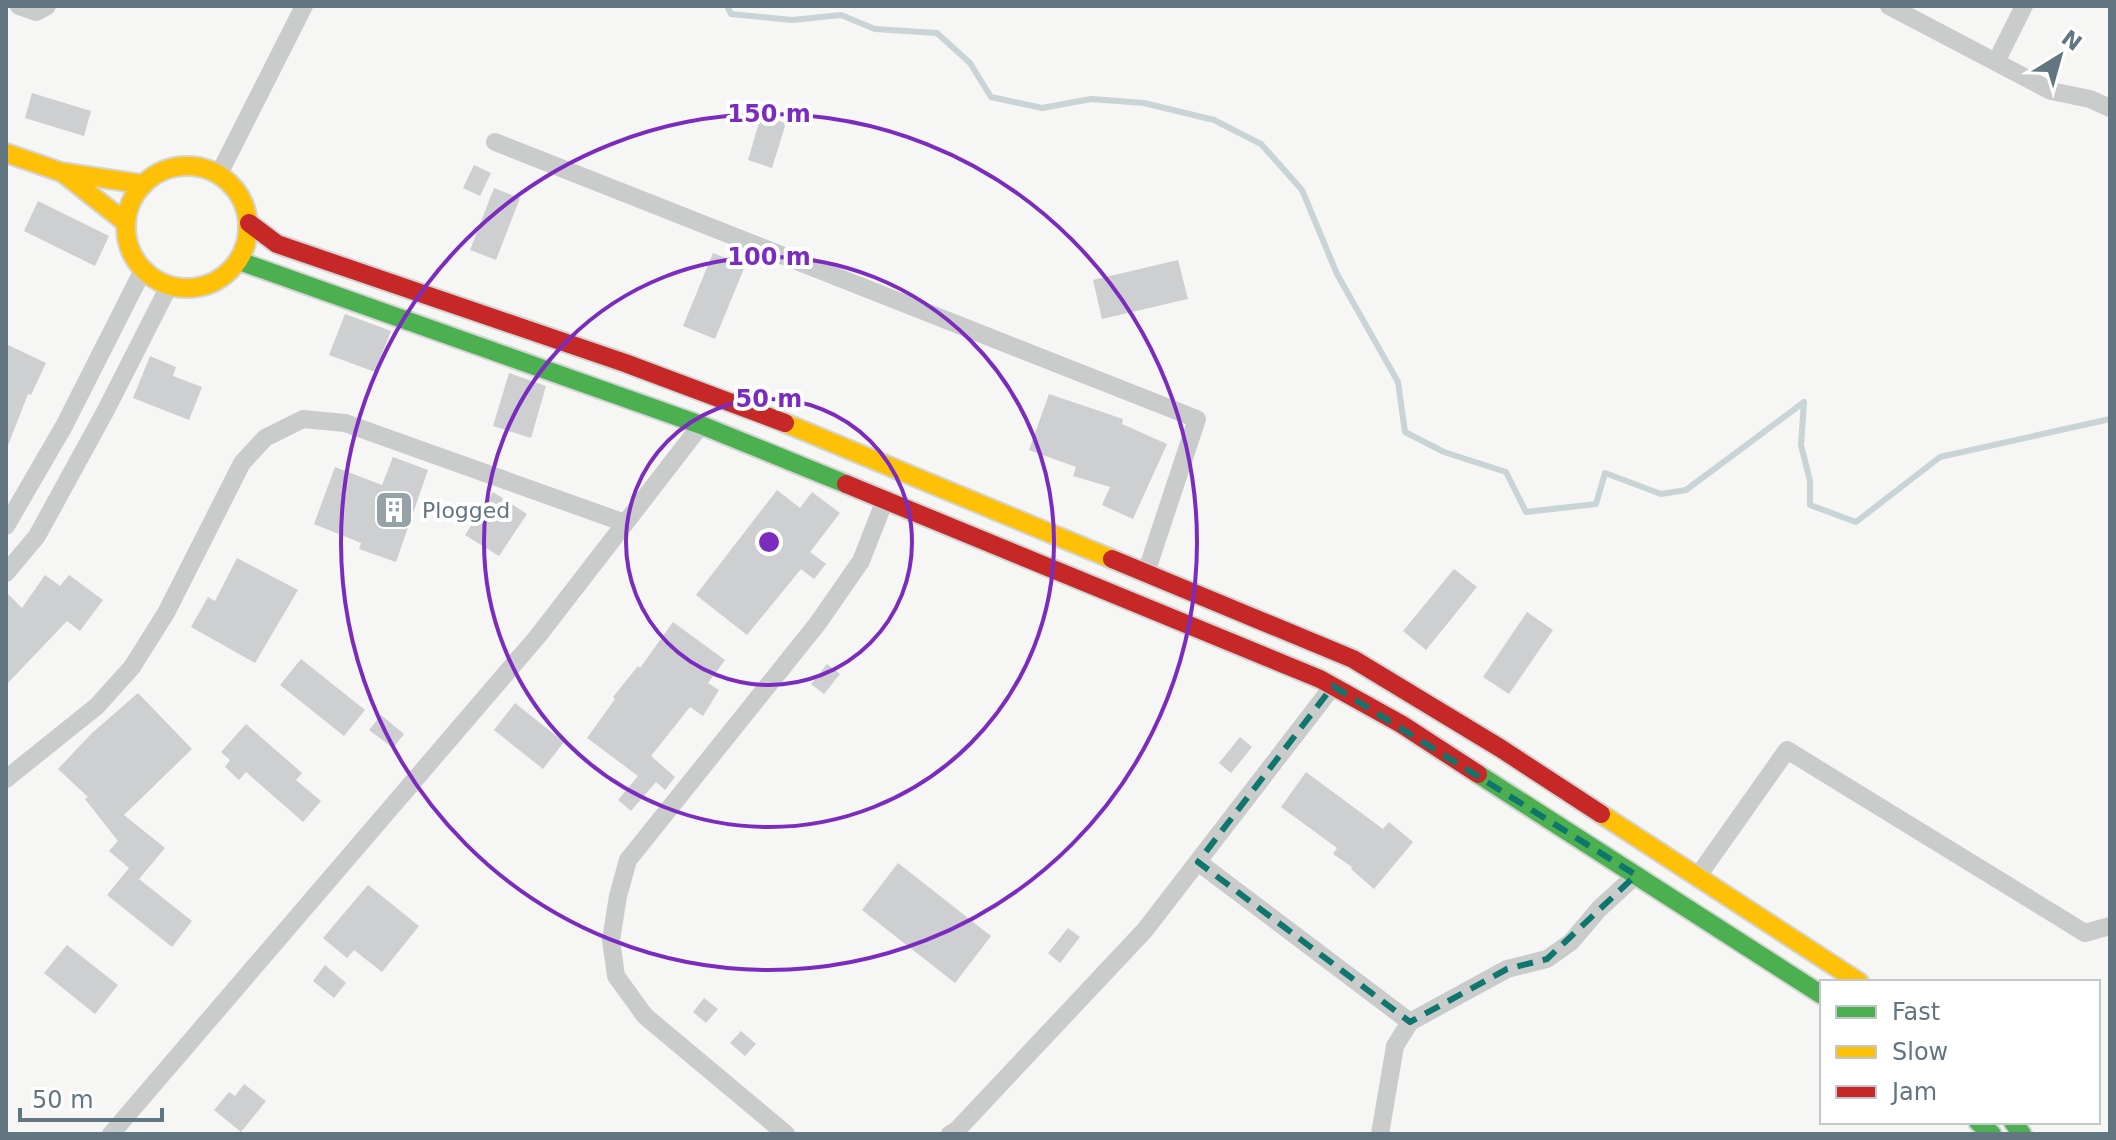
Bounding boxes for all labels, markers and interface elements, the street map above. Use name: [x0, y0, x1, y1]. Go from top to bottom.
north arrow: [2020, 16, 2100, 96]
text: N: [2057, 25, 2087, 56]
text: 150 m: [727, 100, 811, 128]
text: 100 m: [727, 243, 811, 271]
text: 50 m: [736, 385, 802, 413]
building icon: Plogged: [373, 489, 415, 531]
place label: Plogged: [422, 498, 510, 523]
centre of rings: [755, 528, 783, 556]
legend: [1820, 980, 2100, 1124]
text: Fast: [1892, 998, 1940, 1026]
text: Slow: [1892, 1038, 1948, 1066]
scale bar: [20, 1072, 162, 1122]
text: Jam: [1890, 1078, 1937, 1106]
text: 50 m: [32, 1086, 94, 1114]

